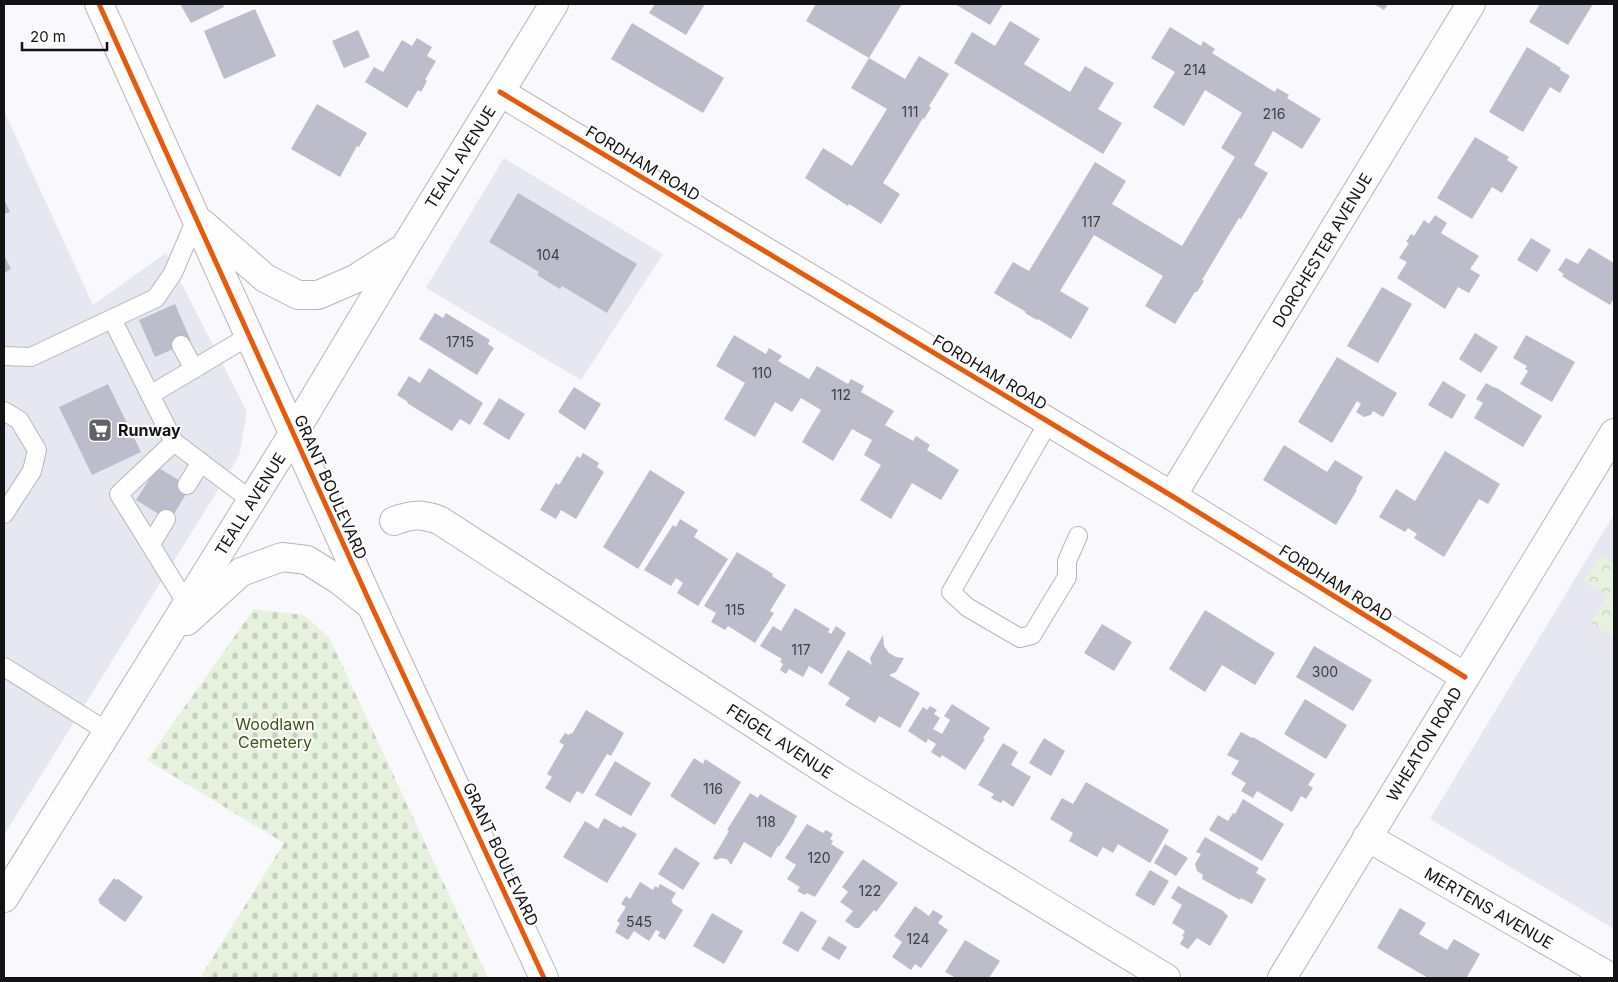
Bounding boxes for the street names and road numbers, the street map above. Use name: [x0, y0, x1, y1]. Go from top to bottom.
street label: TEALL AVENUE: [420, 102, 500, 212]
street label: FORDHAM ROAD: [582, 121, 704, 205]
street label: DORCHESTER AVENUE: [1268, 169, 1376, 331]
street label: FORDHAM ROAD: [929, 330, 1051, 414]
street label: GRANT BOULEVARD: [290, 412, 372, 562]
street label: TEALL AVENUE: [210, 449, 290, 559]
street label: FORDHAM ROAD: [1276, 540, 1396, 626]
street label: WHEATON ROAD: [1382, 683, 1466, 805]
street label: FEIGEL AVENUE: [723, 699, 837, 783]
street label: GRANT BOULEVARD: [459, 779, 543, 929]
street label: MERTENS AVENUE: [1421, 863, 1557, 953]

